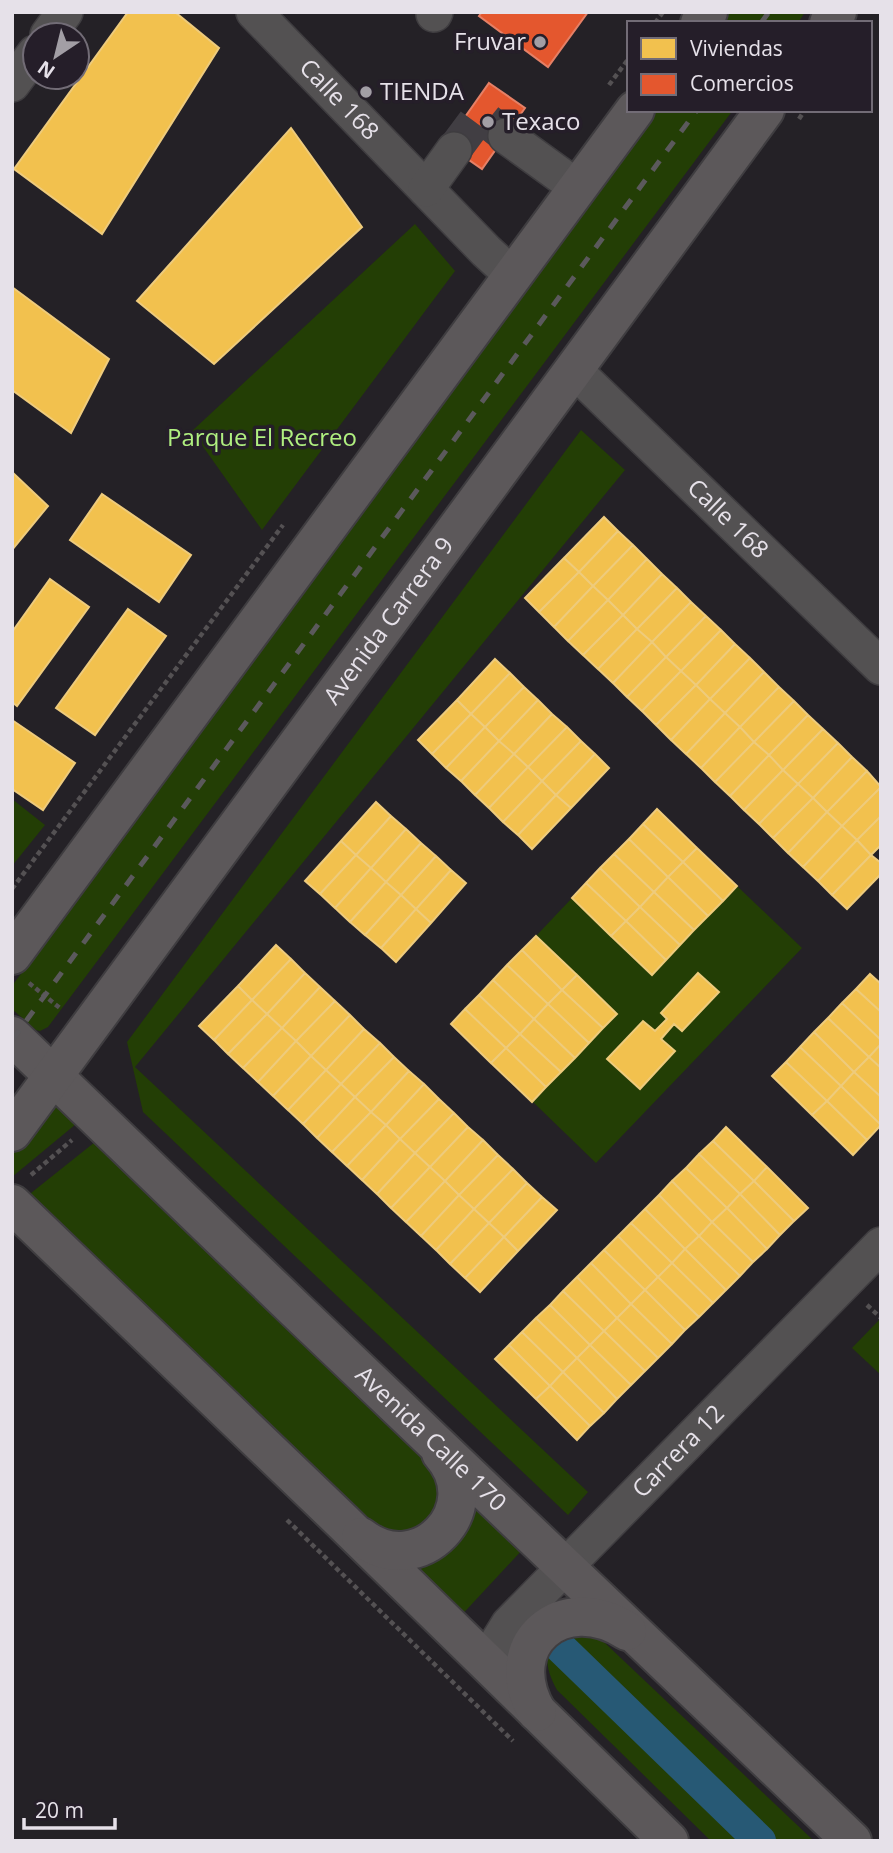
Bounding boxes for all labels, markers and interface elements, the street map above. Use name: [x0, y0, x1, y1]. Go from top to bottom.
north arrow: [21, 21, 91, 91]
legend: [627, 21, 872, 112]
place label: Fruvar: [454, 24, 526, 57]
marker: Fruvar: [532, 34, 548, 50]
text: Viviendas: [690, 34, 783, 62]
street label: Calle 168: [293, 51, 387, 146]
text: N: [32, 55, 60, 85]
text: Comercios: [690, 69, 794, 97]
place label: TIENDA: [380, 74, 465, 107]
marker: TIENDA: [358, 84, 374, 100]
place label: Texaco: [502, 104, 581, 137]
marker: Texaco: [480, 114, 496, 130]
park label: Parque El Recreo: [167, 420, 357, 453]
street label: Calle 168: [681, 471, 777, 565]
street label: Avenida Carrera 9: [315, 529, 460, 710]
street label: Avenida Calle 170: [349, 1358, 515, 1518]
street label: Carrera 12: [624, 1397, 731, 1504]
scale bar: [24, 1786, 116, 1830]
text: 20 m: [35, 1796, 84, 1824]

